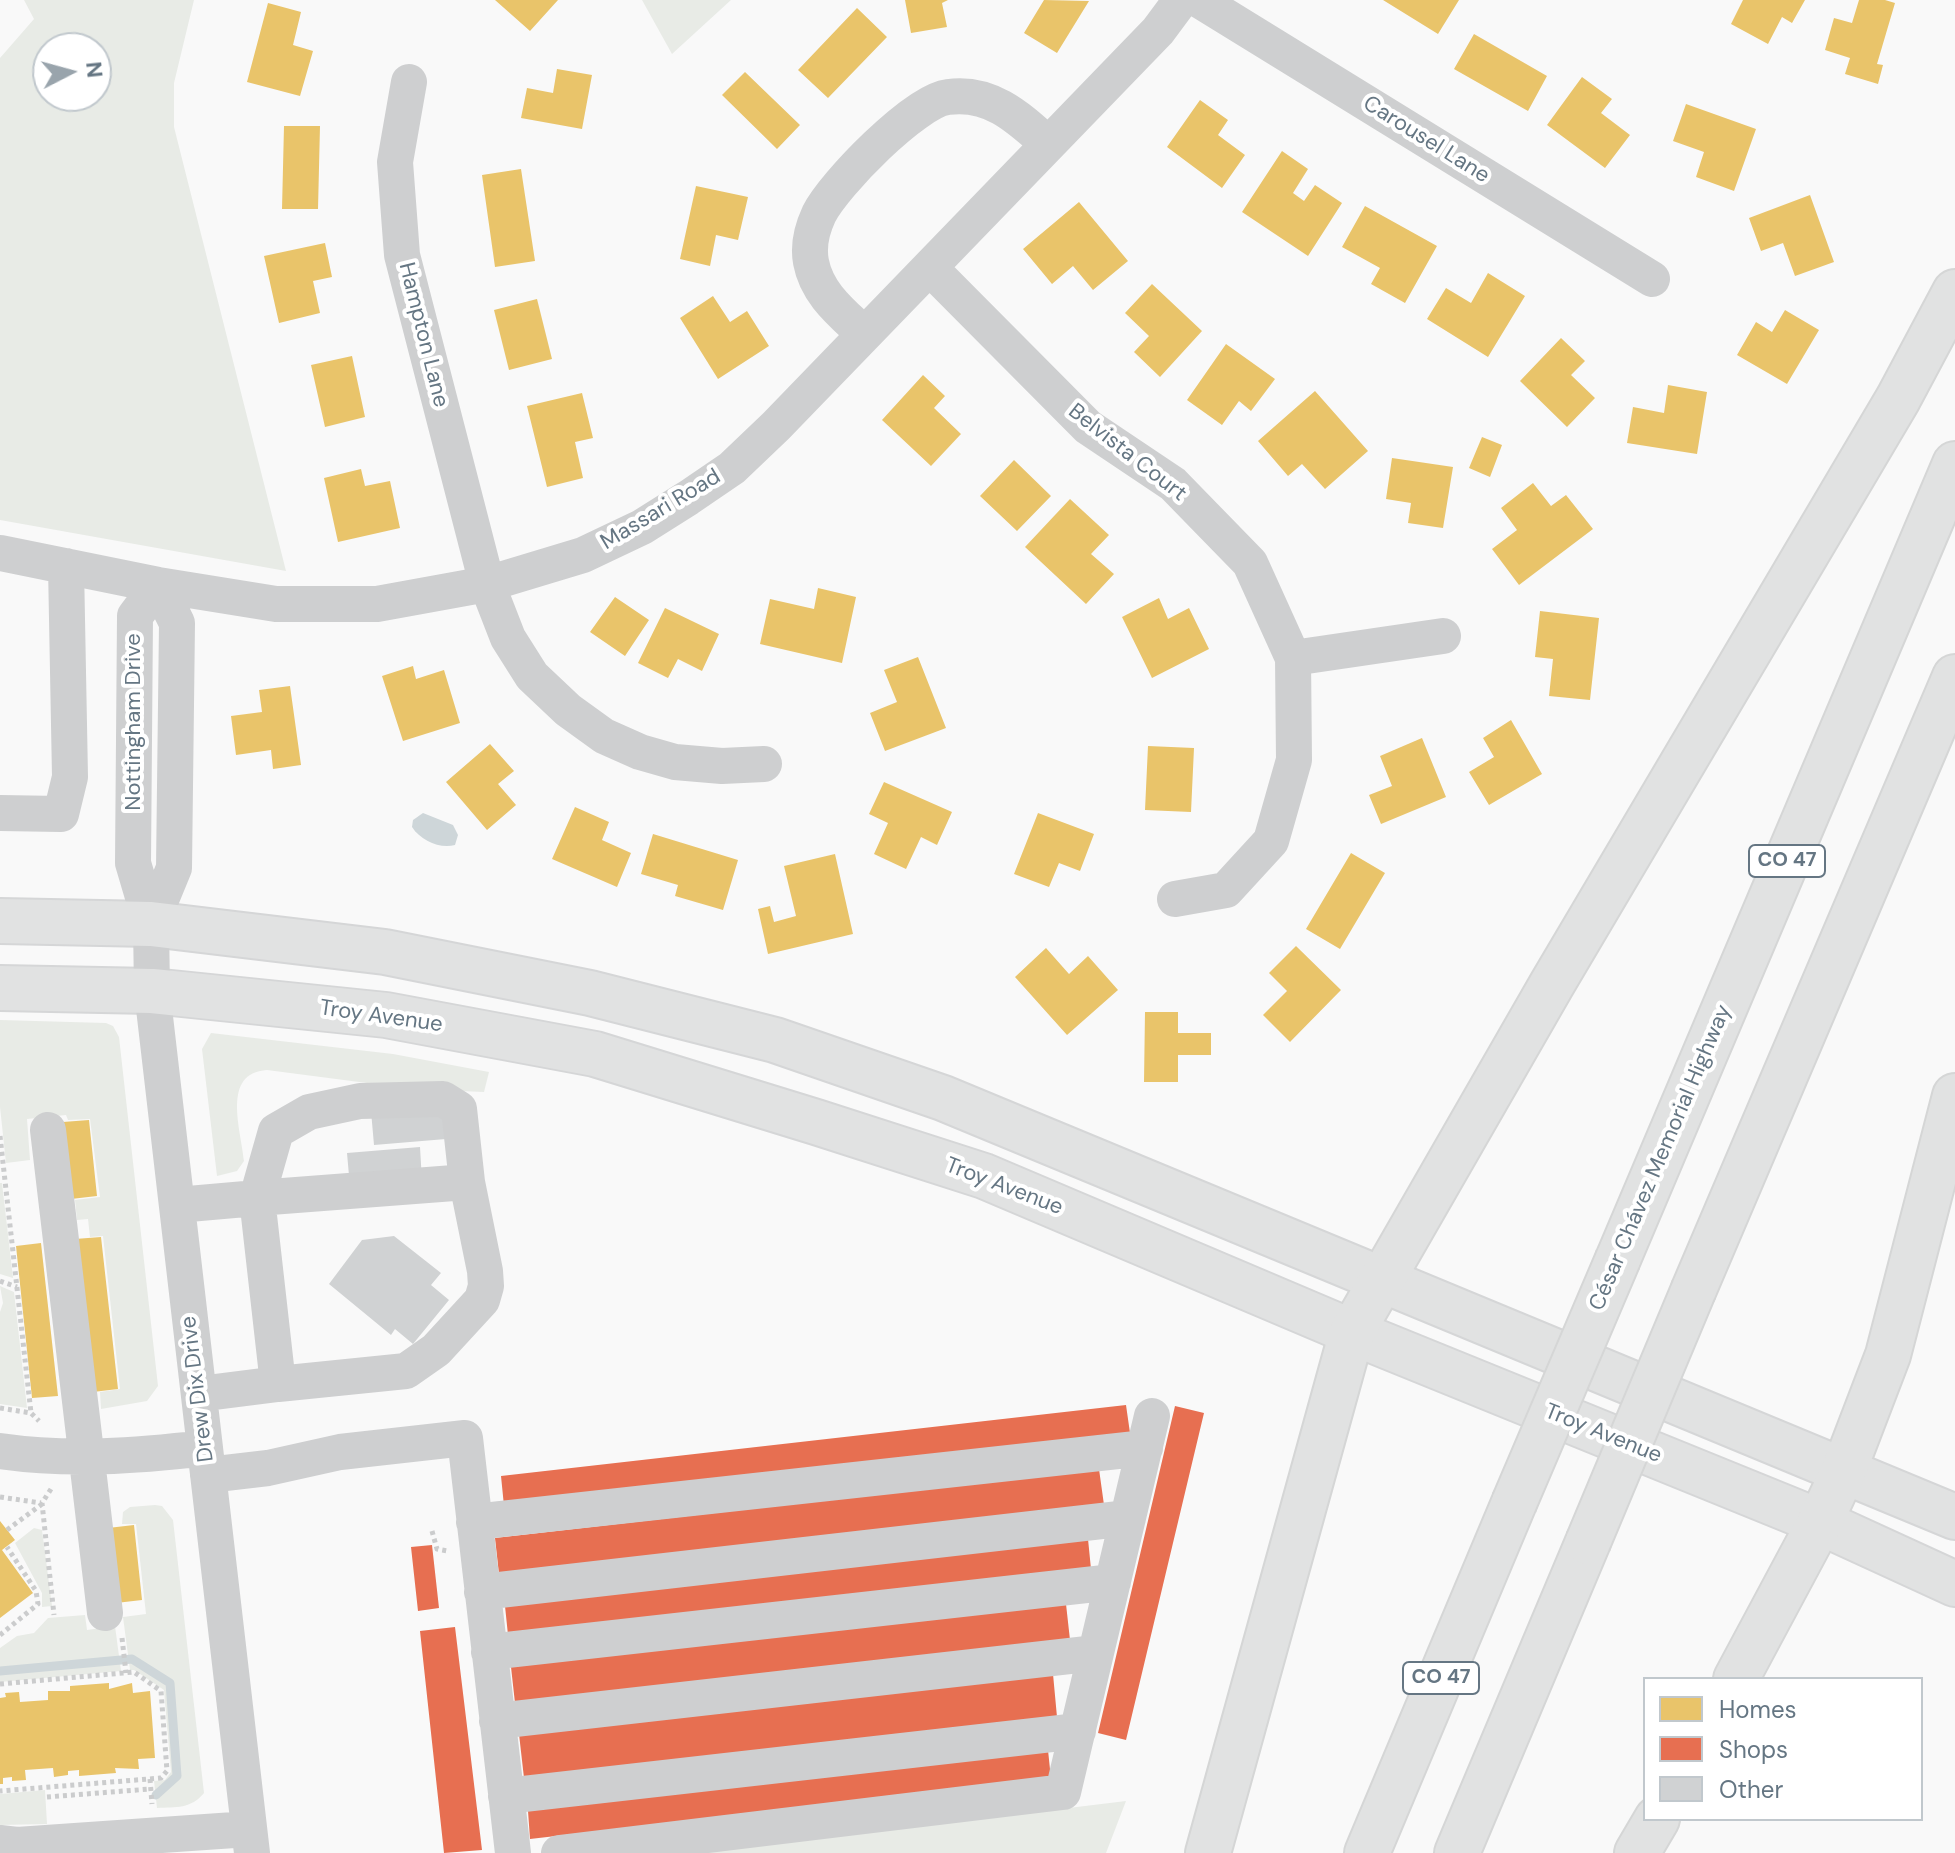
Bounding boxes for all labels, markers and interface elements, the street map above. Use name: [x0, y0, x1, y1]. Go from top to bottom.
north arrow: [32, 32, 112, 112]
text: N: [79, 60, 110, 79]
street label: Carousel Lane: [1358, 91, 1494, 189]
street label: Hampton Lane: [392, 260, 454, 410]
street label: Belvista Court: [1063, 399, 1191, 507]
street label: Massari Road: [596, 464, 726, 556]
street label: Nottingham Drive: [121, 633, 147, 811]
road number: CO 47: [1749, 845, 1825, 877]
street label: Troy Avenue: [318, 995, 444, 1039]
street label: César Chávez Memorial Highway: [1584, 1001, 1738, 1315]
street label: Troy Avenue: [941, 1152, 1067, 1222]
street label: Drew Dix Drive: [176, 1315, 220, 1463]
street label: Troy Avenue: [1541, 1399, 1665, 1469]
road number: CO 47: [1403, 1662, 1479, 1694]
legend: [1643, 1677, 1923, 1821]
text: Homes: [1719, 1694, 1797, 1725]
text: Shops: [1719, 1734, 1788, 1765]
text: Other: [1719, 1774, 1783, 1805]

